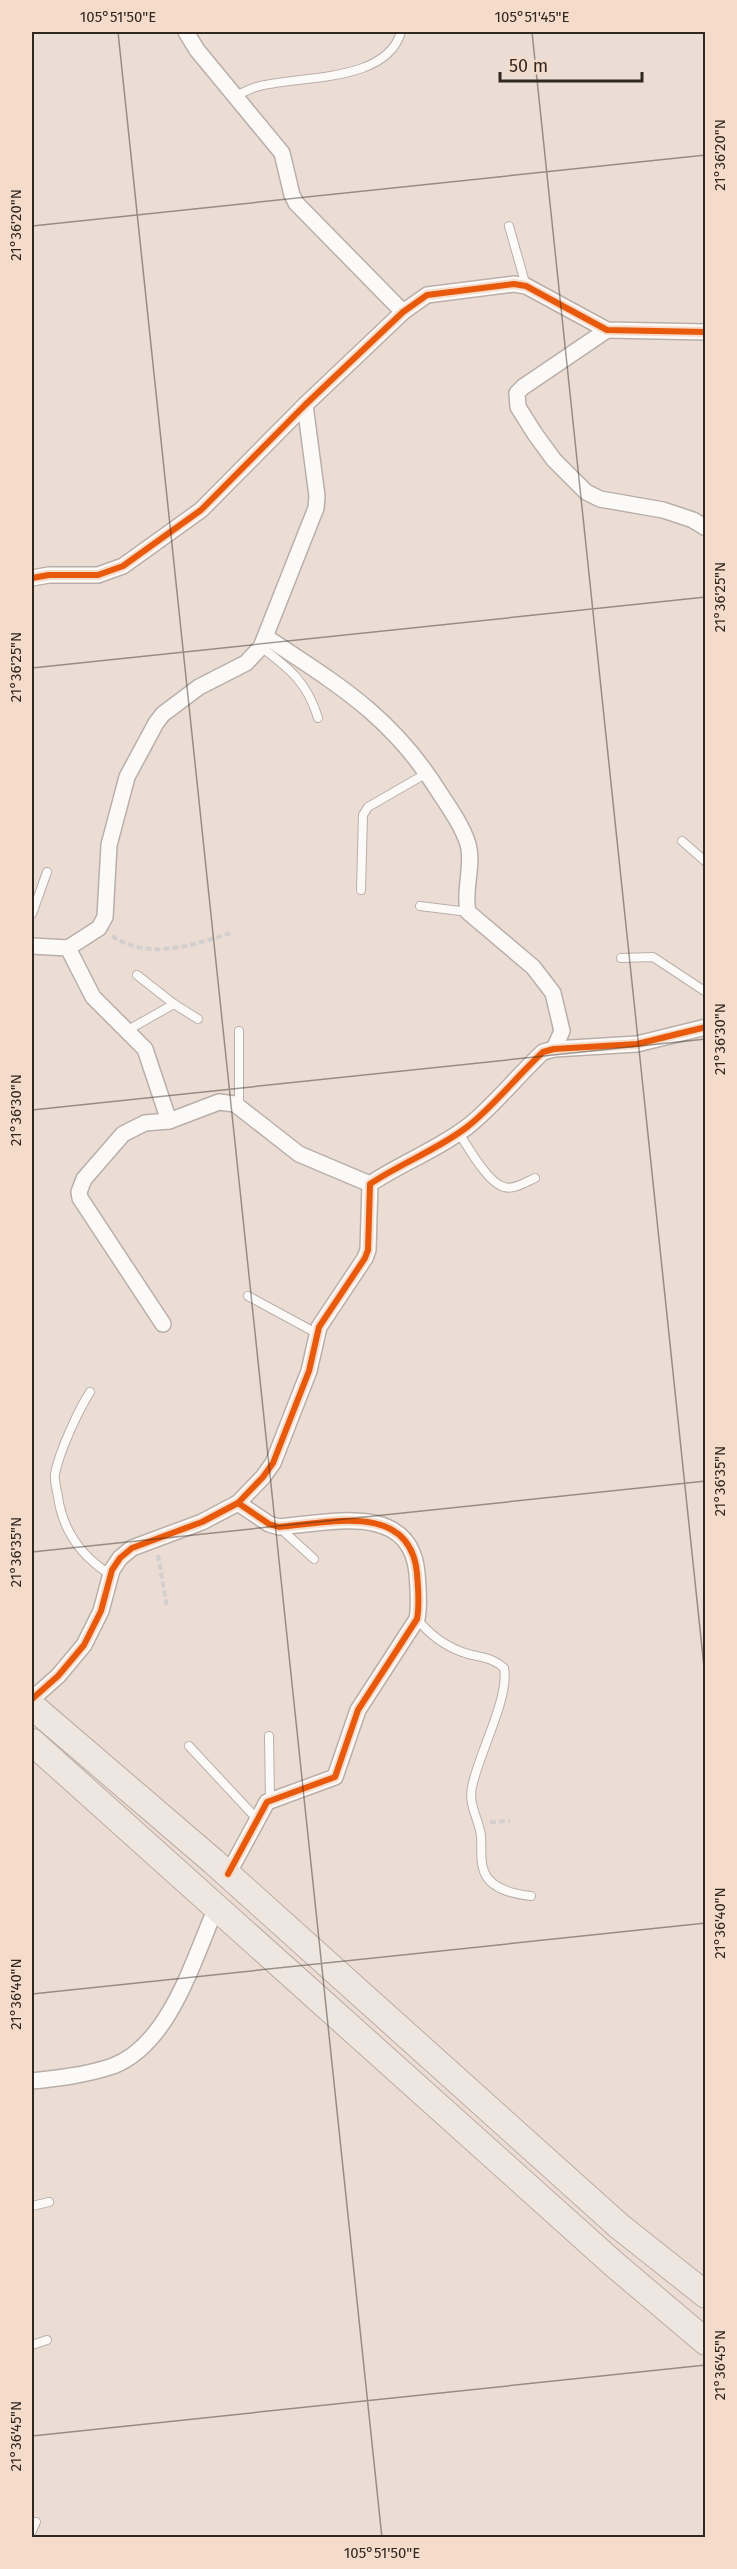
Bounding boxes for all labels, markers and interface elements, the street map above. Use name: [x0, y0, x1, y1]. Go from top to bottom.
text: 105°51'50"E: [80, 8, 156, 26]
text: 105°51'45"E: [495, 8, 569, 26]
scale bar: [500, 45, 642, 83]
text: 50 m: [509, 55, 548, 77]
text: 21°36'20"N: [711, 119, 729, 191]
text: 21°36'20"N: [7, 189, 25, 261]
text: 21°36'25"N: [711, 562, 729, 632]
text: 21°36'25"N: [7, 632, 25, 702]
text: 21°36'30"N: [711, 1003, 729, 1075]
text: 21°36'30"N: [7, 1074, 25, 1146]
text: 21°36'35"N: [711, 1446, 729, 1516]
text: 21°36'35"N: [7, 1517, 25, 1587]
text: 21°36'40"N: [711, 1887, 729, 1959]
text: 21°36'40"N: [7, 1958, 25, 2030]
text: 21°36'45"N: [711, 2330, 729, 2400]
text: 21°36'45"N: [7, 2401, 25, 2471]
text: 105°51'50"E: [344, 2544, 420, 2562]

